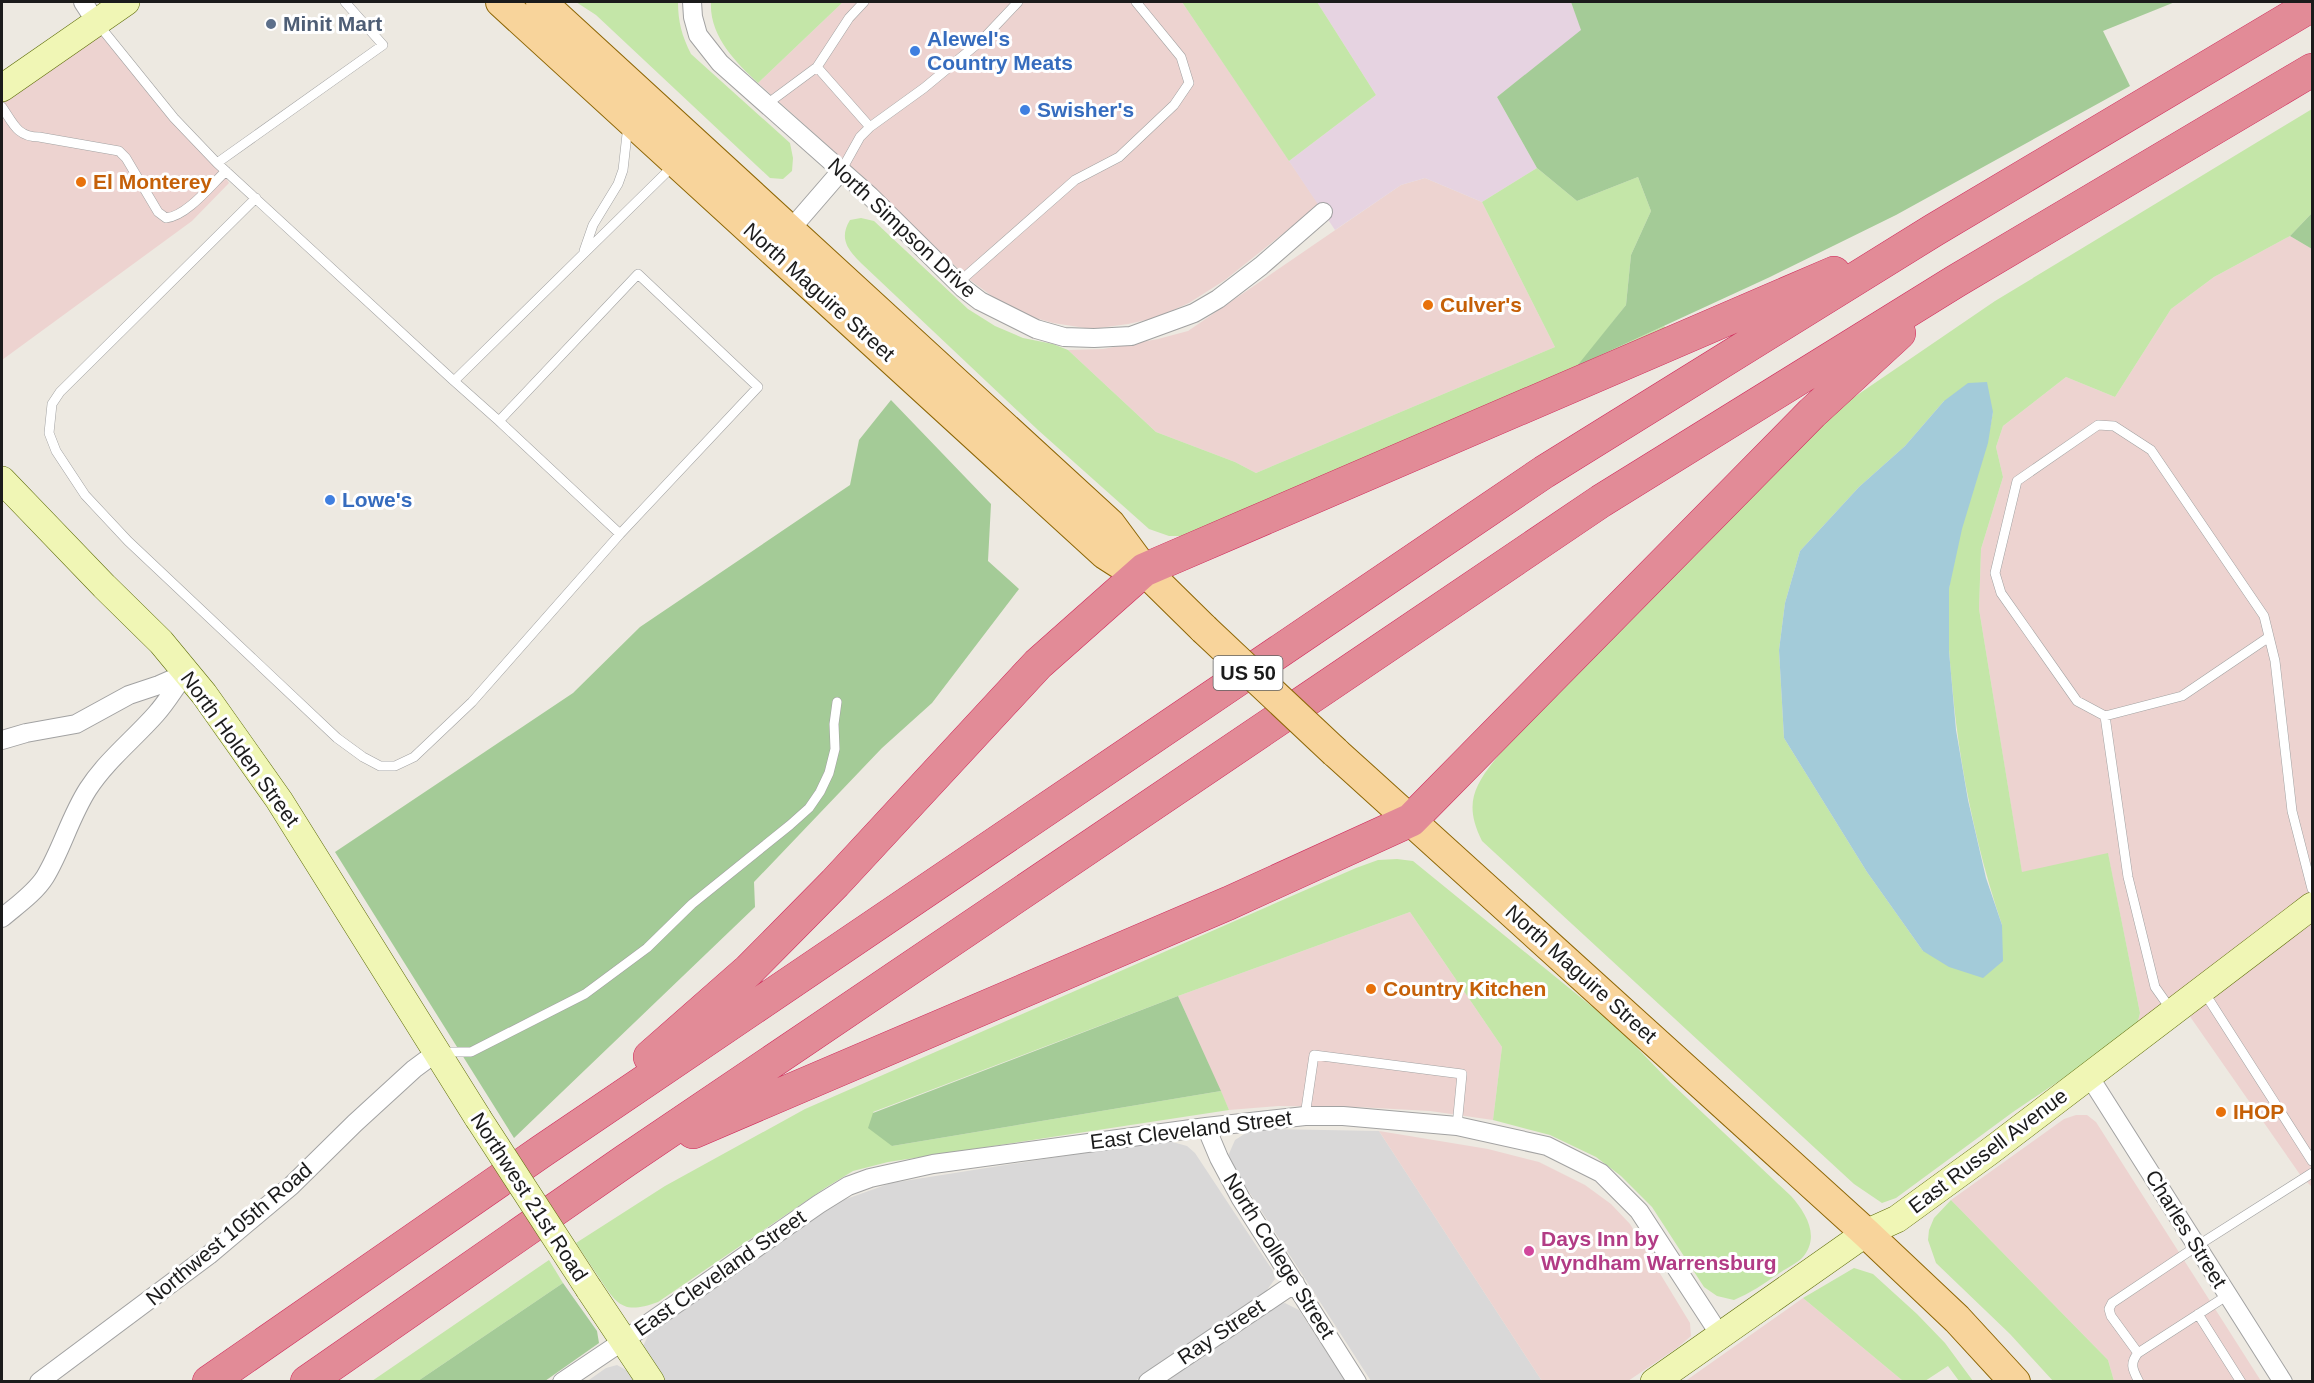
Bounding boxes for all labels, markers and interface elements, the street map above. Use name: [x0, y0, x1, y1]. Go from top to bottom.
place label: Minit Mart: [283, 12, 382, 35]
marker: Minit Mart: [264, 17, 278, 31]
place label: Alewel's Country Meats: [927, 27, 1073, 74]
marker: Alewel's Country Meats: [908, 44, 922, 58]
place label: Swisher's: [1037, 98, 1134, 121]
marker: Swisher's: [1018, 103, 1032, 117]
street label: North Simpson Drive: [824, 153, 981, 302]
place label: El Monterey: [93, 170, 212, 193]
marker: El Monterey: [74, 175, 88, 189]
street label: North Maguire Street: [739, 218, 900, 365]
place label: Culver's: [1440, 293, 1522, 316]
marker: Culver's: [1421, 298, 1435, 312]
place label: Lowe's: [342, 488, 412, 511]
marker: Lowe's: [323, 493, 337, 507]
road number: US 50: [1214, 656, 1282, 690]
street label: North Holden Street: [177, 667, 304, 831]
street label: North Maguire Street: [1501, 900, 1662, 1047]
place label: Country Kitchen: [1383, 977, 1546, 1000]
marker: Country Kitchen: [1364, 982, 1378, 996]
street label: East Russell Avenue: [1904, 1084, 2071, 1218]
place label: IHOP: [2233, 1100, 2284, 1123]
marker: IHOP: [2214, 1105, 2228, 1119]
street label: East Cleveland Street: [1089, 1106, 1293, 1153]
street label: Northwest 21st Road: [466, 1108, 592, 1285]
street label: Northwest 105th Road: [141, 1158, 316, 1310]
street label: Charles Street: [2141, 1166, 2232, 1292]
street label: North College Street: [1219, 1169, 1340, 1343]
street label: East Cleveland Street: [630, 1205, 810, 1340]
place label: Days Inn by Wyndham Warrensburg: [1541, 1227, 1777, 1274]
marker: Days Inn by Wyndham Warrensburg: [1522, 1244, 1536, 1258]
street label: Ray Street: [1173, 1294, 1268, 1369]

